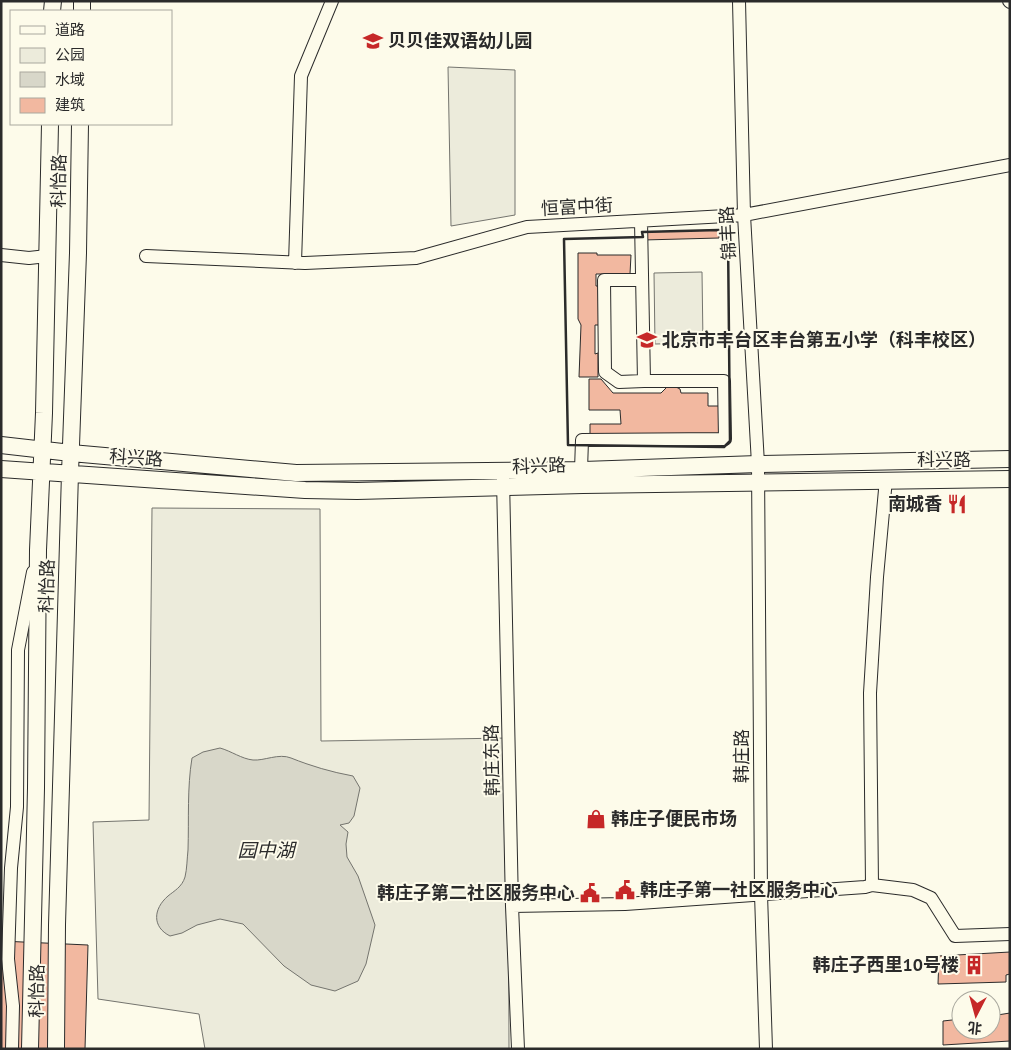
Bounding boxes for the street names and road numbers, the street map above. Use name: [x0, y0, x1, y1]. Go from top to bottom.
street label: 科怡路: [47, 154, 70, 208]
street label: 恒富中街: [540, 193, 614, 220]
street label: 锦丰路: [715, 205, 740, 261]
street label: 科兴路: [108, 444, 164, 471]
street label: 科兴路: [917, 448, 971, 471]
street label: 科兴路: [512, 453, 566, 478]
street label: 科怡路: [34, 559, 59, 613]
street label: 韩庄东路: [479, 724, 504, 796]
street label: 韩庄路: [730, 729, 753, 783]
street label: 科怡路: [25, 964, 48, 1018]

